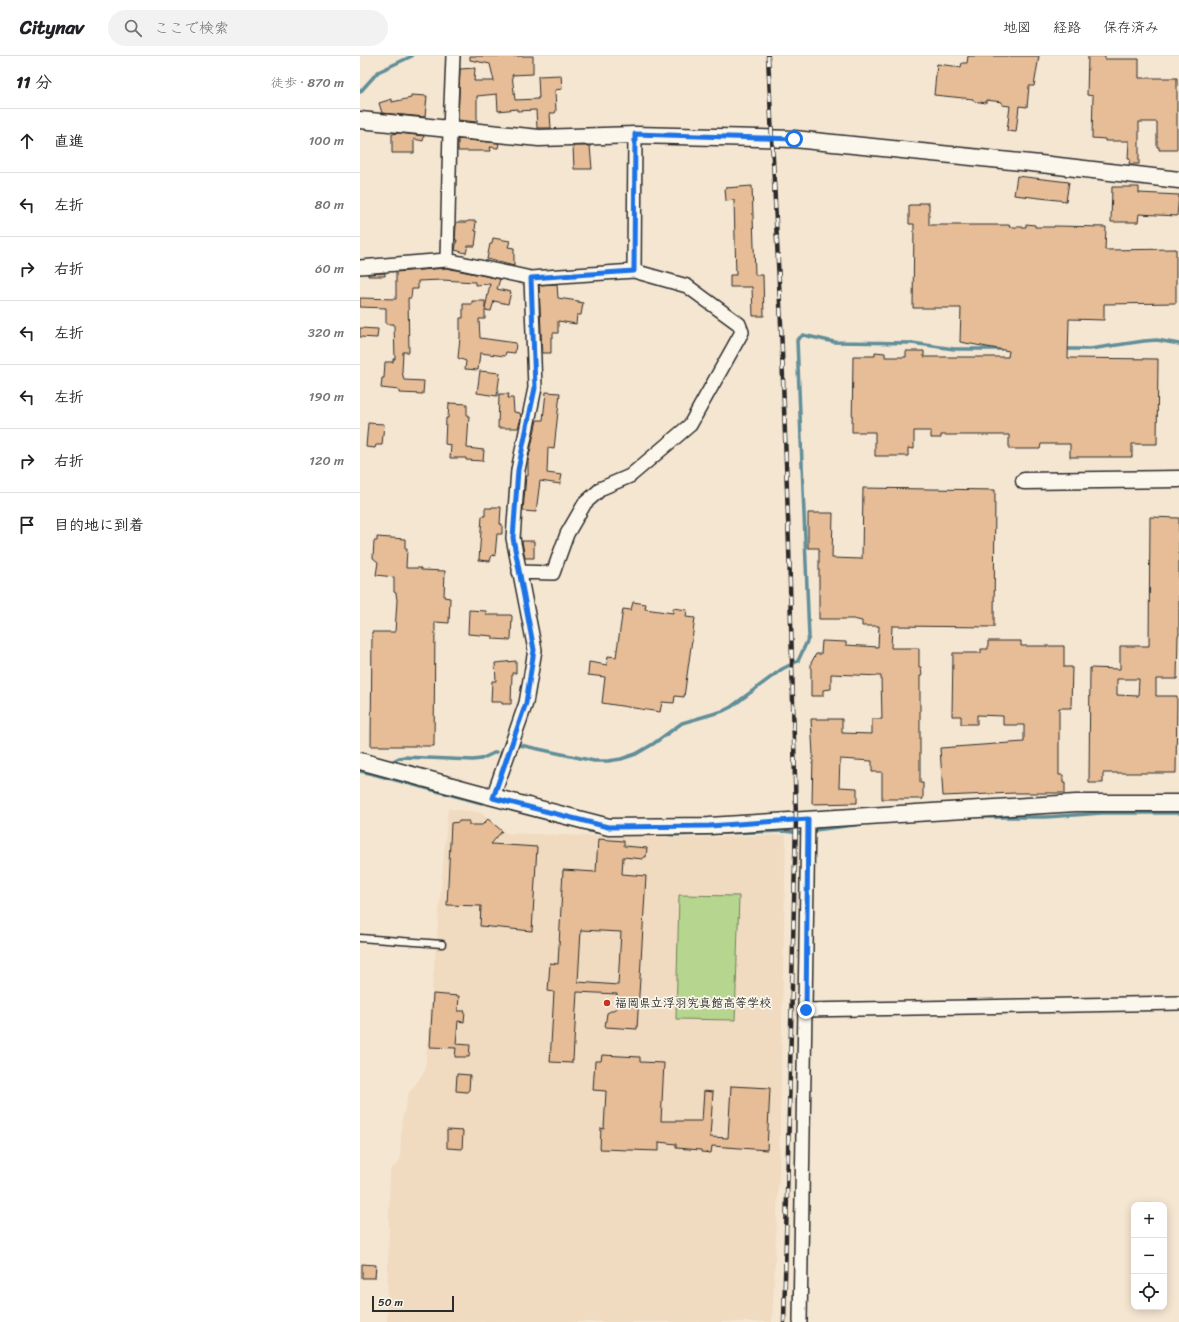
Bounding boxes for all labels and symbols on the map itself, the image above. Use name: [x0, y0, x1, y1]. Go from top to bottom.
route start: [785, 130, 803, 148]
place label: 福岡県立浮羽究真館高等学校: [615, 992, 771, 1014]
marker: 福岡県立浮羽究真館高等学校: [602, 998, 612, 1008]
route end: [797, 1001, 815, 1019]
scale bar: [372, 1294, 454, 1313]

